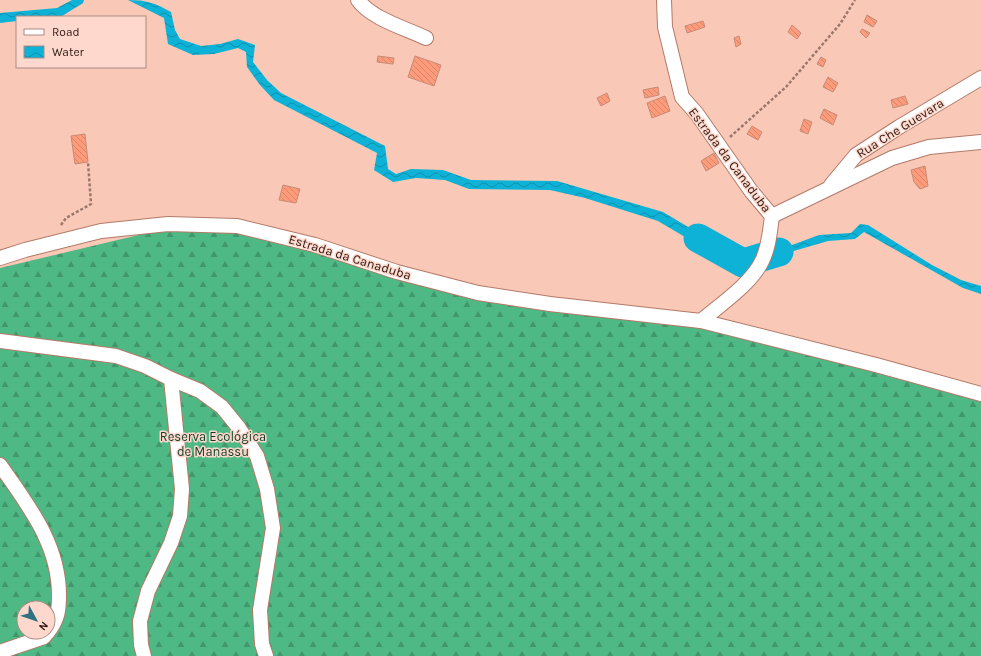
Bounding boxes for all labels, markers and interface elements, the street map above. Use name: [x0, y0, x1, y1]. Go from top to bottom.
legend: [16, 16, 146, 68]
text: Road: [52, 25, 80, 39]
text: Water: [52, 45, 85, 59]
street label: Rua Che Guevara: [854, 95, 946, 161]
street label: Estrada da Canaduba: [686, 105, 774, 215]
street label: Estrada da Canaduba: [287, 231, 413, 283]
park label: Reserva Ecológica de Manassu: [160, 429, 266, 459]
north arrow: [16, 600, 56, 640]
text: N: [36, 619, 51, 633]

